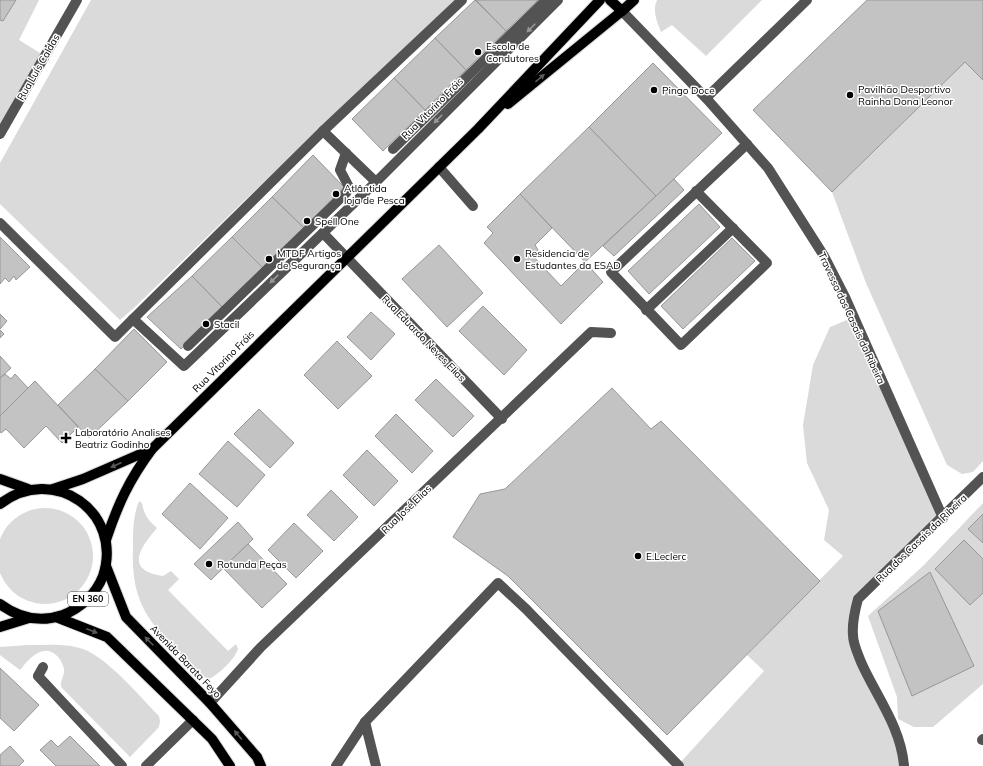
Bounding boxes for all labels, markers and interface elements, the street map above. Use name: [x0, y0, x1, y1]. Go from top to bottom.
one-way arrow: [526, 23, 536, 32]
street label: Rua Luís Caldas: [14, 32, 63, 103]
place label: Escola de Condutores: [486, 40, 539, 65]
marker: Escola de Condutores: [473, 47, 483, 57]
one-way arrow: [534, 73, 545, 82]
street label: Rua Vitorino Fróis: [399, 75, 466, 142]
place label: Pavilhão Desportivo Rainha Dona Leonor: [858, 83, 953, 108]
place label: Pingo Doce: [662, 84, 715, 97]
marker: Pingo Doce: [649, 85, 659, 95]
marker: Pavilhão Desportivo Rainha Dona Leonor: [845, 90, 855, 100]
one-way arrow: [434, 114, 443, 124]
place label: Atlântida loja de Pesca: [344, 182, 405, 207]
marker: Atlântida loja de Pesca: [331, 189, 341, 199]
place label: Spell One: [315, 215, 359, 228]
marker: Spell One: [302, 216, 312, 226]
place label: MTDF Artigos de Segurança: [277, 247, 341, 272]
place label: Residencia de Estudantes da ESAD: [525, 247, 621, 272]
street label: Travessa dos Casais da Ribeira: [815, 250, 888, 386]
marker: MTDF Artigos de Segurança: [264, 254, 274, 264]
marker: Residencia de Estudantes da ESAD: [512, 254, 522, 264]
one-way arrow: [270, 274, 279, 283]
street label: Rua Eduardo Neves Elias: [379, 292, 468, 384]
place label: Stacil: [214, 318, 239, 331]
marker: Stacil: [201, 319, 211, 329]
street label: Rua Vitorino Fróis: [190, 328, 257, 395]
place label: Laboratório Analises Beatriz Godinho: [75, 426, 171, 451]
marker: Laboratório Analises Beatriz Godinho: [60, 432, 72, 444]
one-way arrow: [110, 463, 122, 469]
street label: Rua José Elias: [378, 482, 434, 537]
street label: Rua dos Casais da Ribeira: [873, 491, 970, 585]
place label: E.Leclerc: [646, 550, 686, 563]
marker: E.Leclerc: [633, 551, 643, 561]
place label: Rotunda Peças: [217, 558, 287, 571]
marker: Rotunda Peças: [204, 559, 214, 569]
road number: EN 360: [68, 592, 108, 606]
street label: Avenida Barata Feyo: [147, 622, 224, 701]
one-way arrow: [87, 629, 99, 635]
one-way arrow: [144, 636, 154, 646]
one-way arrow: [234, 729, 243, 740]

